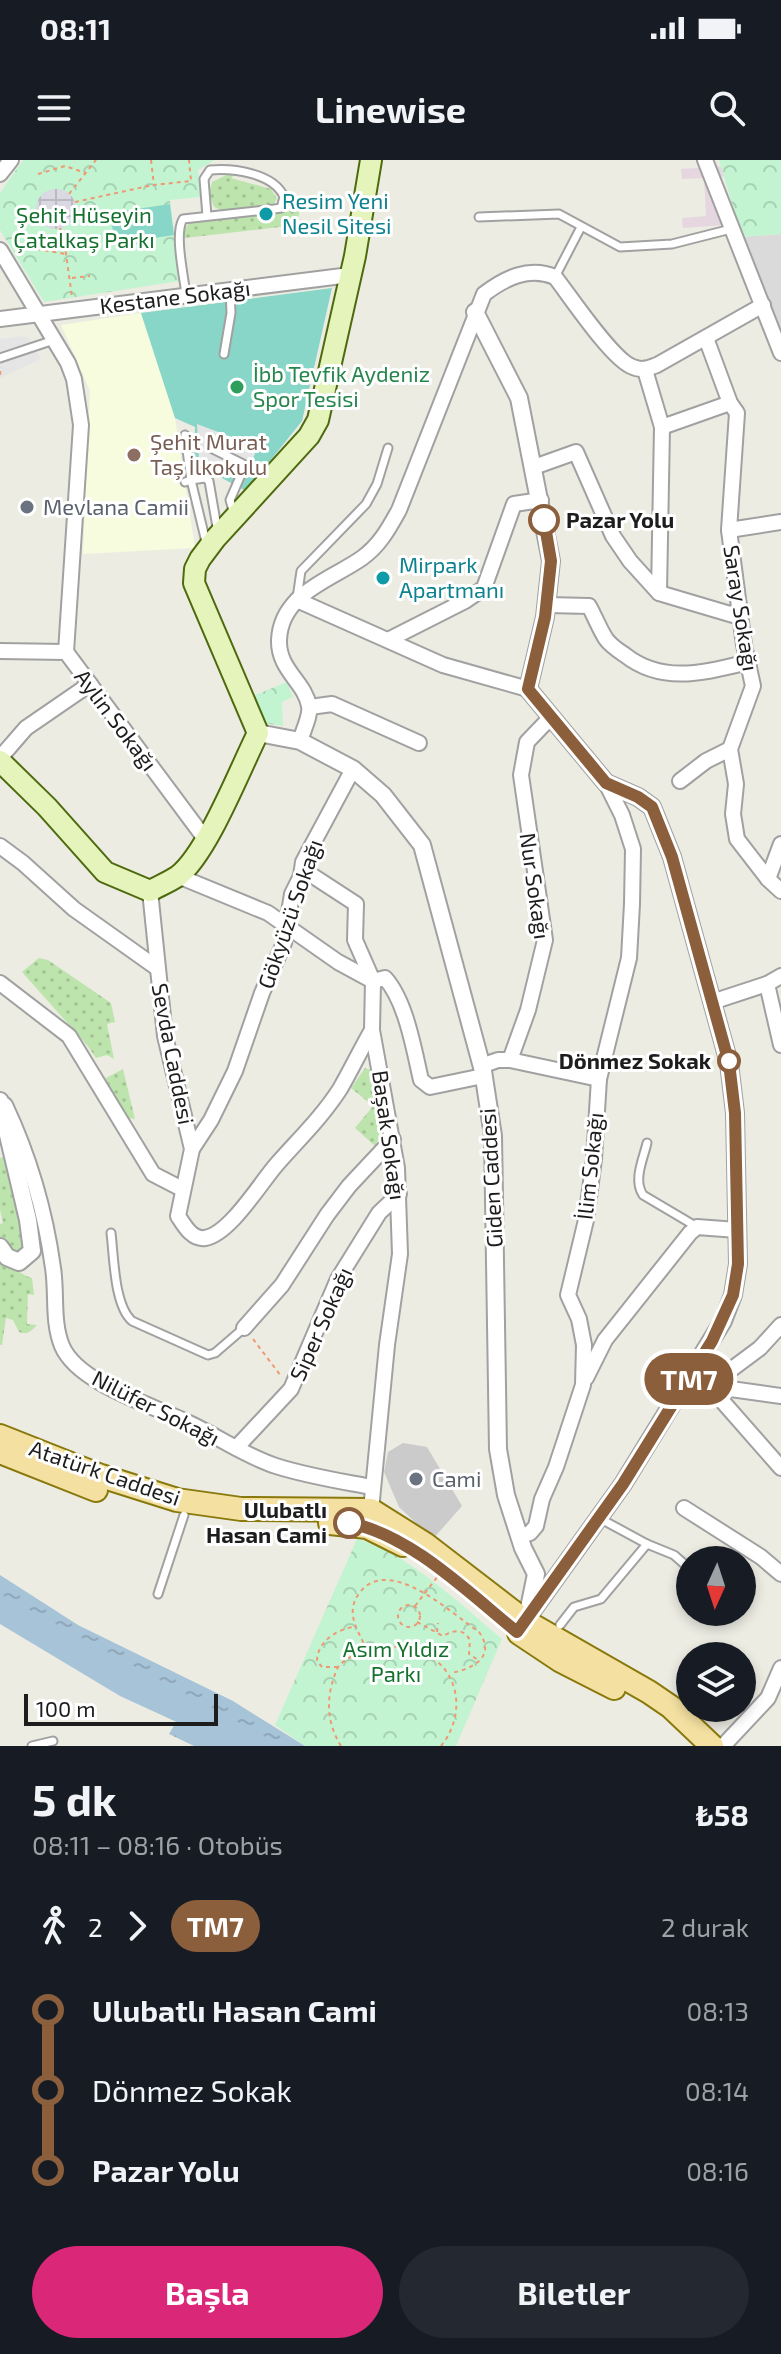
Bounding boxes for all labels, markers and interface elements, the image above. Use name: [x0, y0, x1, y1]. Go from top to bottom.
text: 08:11: [40, 10, 111, 46]
icon: menu: [32, 86, 76, 130]
icon: search: [705, 86, 749, 130]
text: Linewise: [315, 87, 466, 130]
place label: Resim Yeni Nesil Sitesi: [282, 187, 392, 238]
park label: Şehit Hüseyin Çatalkaş Parkı: [13, 201, 155, 254]
marker: Resim Yeni Nesil Sitesi: [257, 205, 275, 223]
street label: Kestane Sokağı: [98, 274, 252, 318]
place label: İbb Tevfik Aydeniz Spor Tesisi: [253, 360, 430, 411]
marker: İbb Tevfik Aydeniz Spor Tesisi: [228, 378, 246, 396]
place label: Şehit Murat Taş İlkokulu: [150, 428, 267, 481]
marker: Şehit Murat Taş İlkokulu: [125, 446, 143, 464]
place label: Mevlana Camii: [43, 493, 189, 519]
marker: Mevlana Camii: [18, 498, 36, 516]
marker: Pazar Yolu: [529, 505, 559, 535]
place label: Pazar Yolu: [566, 506, 674, 532]
street label: Saray Sokağı: [719, 543, 765, 673]
place label: Mirpark Apartmanı: [399, 551, 504, 602]
marker: Mirpark Apartmanı: [374, 569, 392, 587]
street label: Aylin Sokağı: [70, 663, 163, 775]
street label: Nur Sokağı: [516, 831, 556, 941]
street label: Gökyüzü Sokağı: [251, 836, 327, 992]
street label: Sevda Caddesi: [148, 981, 200, 1127]
place label: Dönmez Sokak: [559, 1047, 712, 1073]
marker: Dönmez Sokak: [718, 1050, 740, 1072]
street label: Başak Sokağı: [366, 1068, 412, 1202]
street label: Giden Caddesi: [473, 1108, 507, 1248]
street label: İlim Sokağı: [570, 1111, 608, 1221]
street label: Siper Sokağı: [283, 1263, 357, 1384]
line badge: TM7: [643, 1353, 735, 1405]
text: TM7: [660, 1362, 718, 1396]
street label: Nilüfer Sokağı: [89, 1364, 224, 1450]
street label: Atatürk Caddesi: [26, 1434, 184, 1510]
place label: Cami: [432, 1465, 481, 1491]
marker: Cami: [407, 1470, 425, 1488]
place label: Ulubatlı Hasan Cami: [206, 1496, 327, 1547]
marker: Ulubatlı Hasan Cami: [334, 1508, 364, 1538]
north arrow: [676, 1546, 756, 1626]
map controls: [676, 1546, 756, 1722]
park label: Asım Yıldız Parkı: [343, 1635, 449, 1686]
button: layers: [676, 1642, 756, 1722]
scale bar: [24, 1690, 218, 1726]
text: 100 m: [36, 1695, 95, 1721]
text: 5 dk: [32, 1772, 117, 1825]
text: ₺58: [696, 1796, 749, 1832]
text: 08:11 – 08:16 · Otobüs: [32, 1829, 283, 1860]
icon: walk: [32, 1904, 76, 1948]
icon: forward: [115, 1904, 159, 1948]
text: TM7: [187, 1909, 244, 1943]
text: 2: [88, 1911, 103, 1942]
text: 2 durak: [661, 1911, 749, 1942]
text: Ulubatlı Hasan Cami: [92, 1992, 377, 2028]
text: 08:13: [687, 1995, 749, 2026]
text: Dönmez Sokak: [92, 2072, 292, 2108]
text: 08:14: [685, 2075, 749, 2106]
text: Pazar Yolu: [92, 2152, 240, 2188]
text: 08:16: [686, 2155, 749, 2186]
button: Başla: [32, 2246, 383, 2338]
button: Biletler: [399, 2246, 749, 2338]

